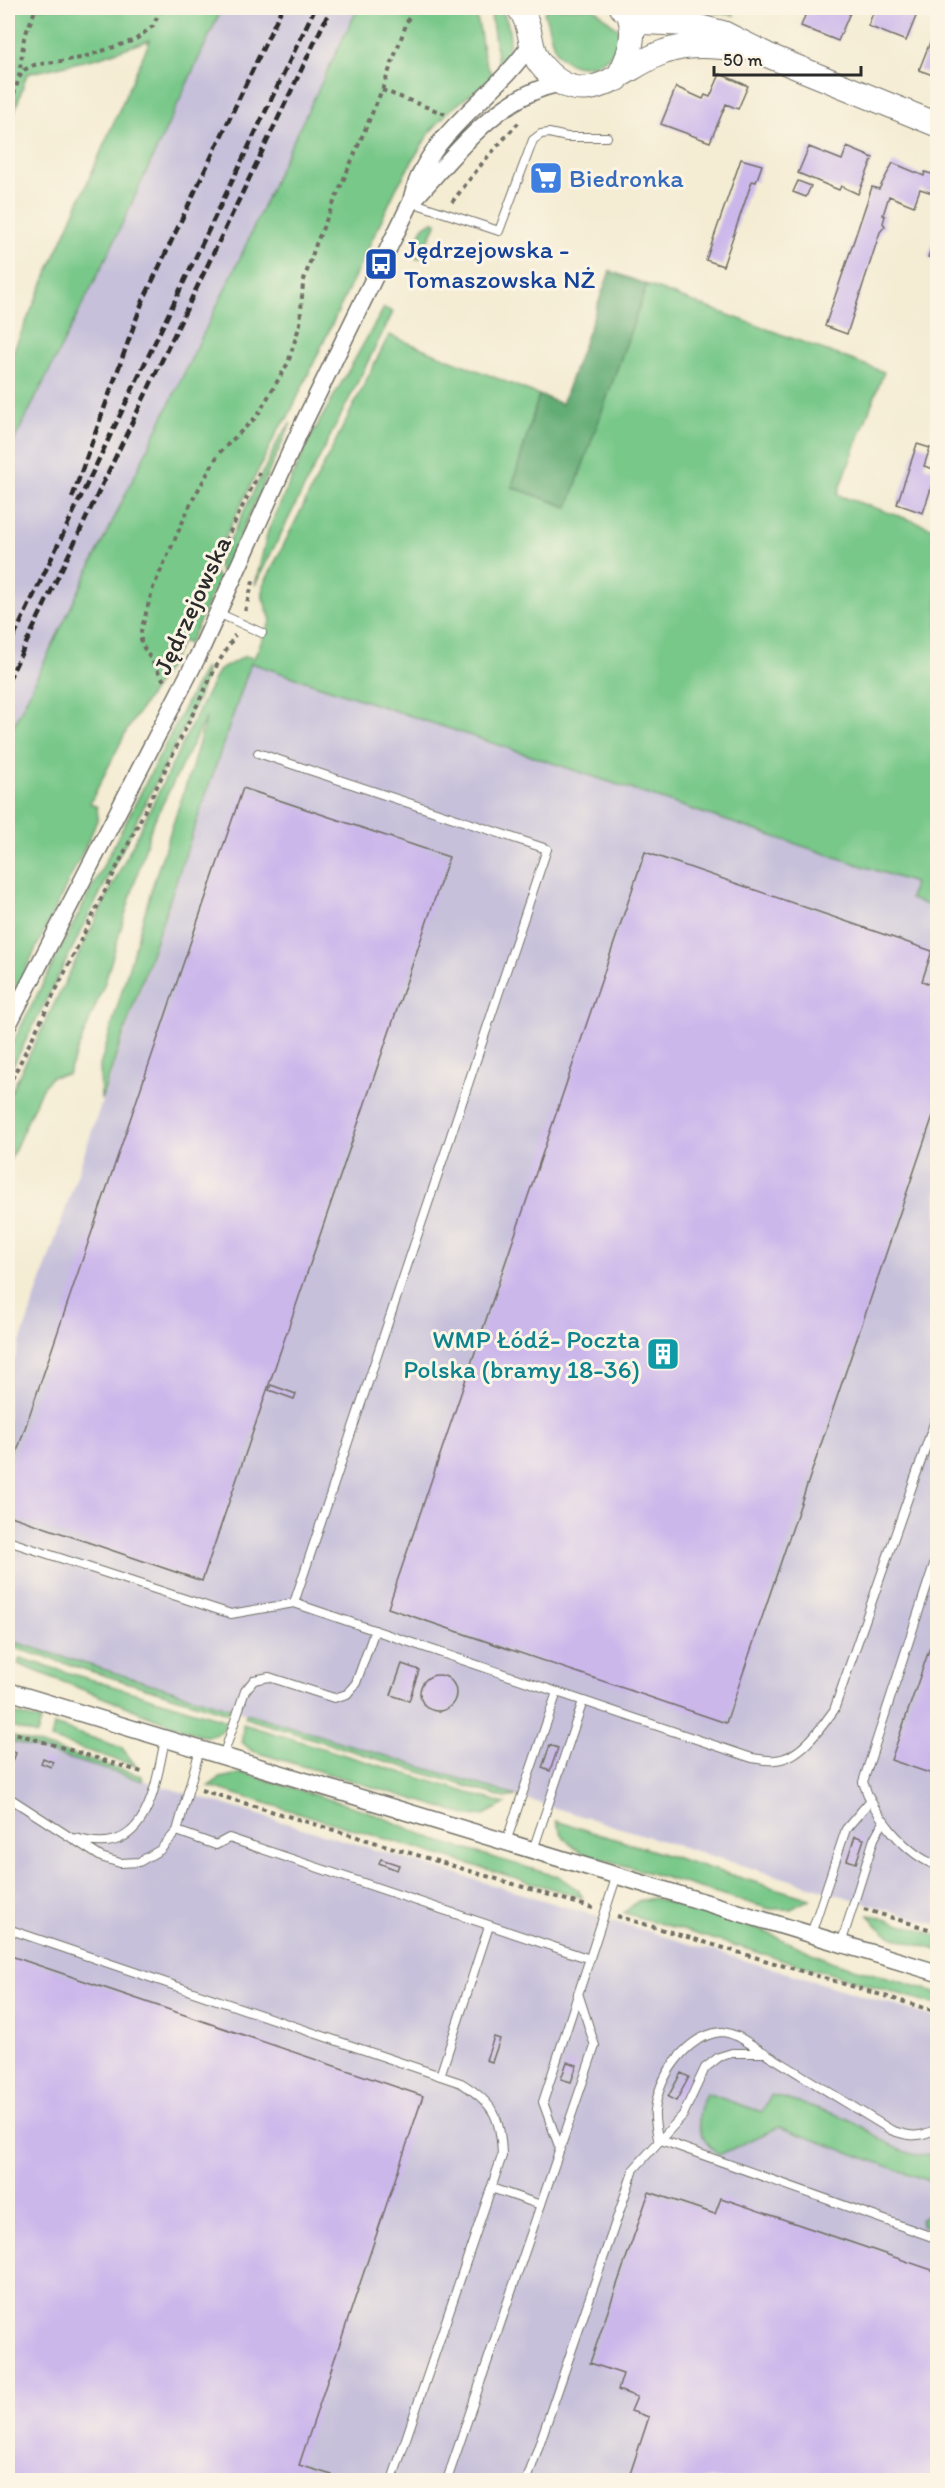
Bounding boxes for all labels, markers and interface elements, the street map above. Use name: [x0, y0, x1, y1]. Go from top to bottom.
scale bar: [714, 39, 861, 77]
text: 50 m: [723, 49, 763, 71]
supermarket icon: Biedronka: [528, 160, 564, 196]
place label: Biedronka: [569, 162, 684, 194]
place label: Jędrzejowska - Tomaszowska NŻ: [404, 233, 595, 295]
bus stop icon: Jędrzejowska - Tomaszowska NŻ: [363, 246, 399, 282]
street label: Jędrzejowska: [146, 530, 238, 679]
place label: WMP Łódź- Poczta Polska (bramy 18-36): [403, 1323, 640, 1385]
building icon: WMP Łódź- Poczta Polska (bramy 18-36): [645, 1336, 681, 1372]

